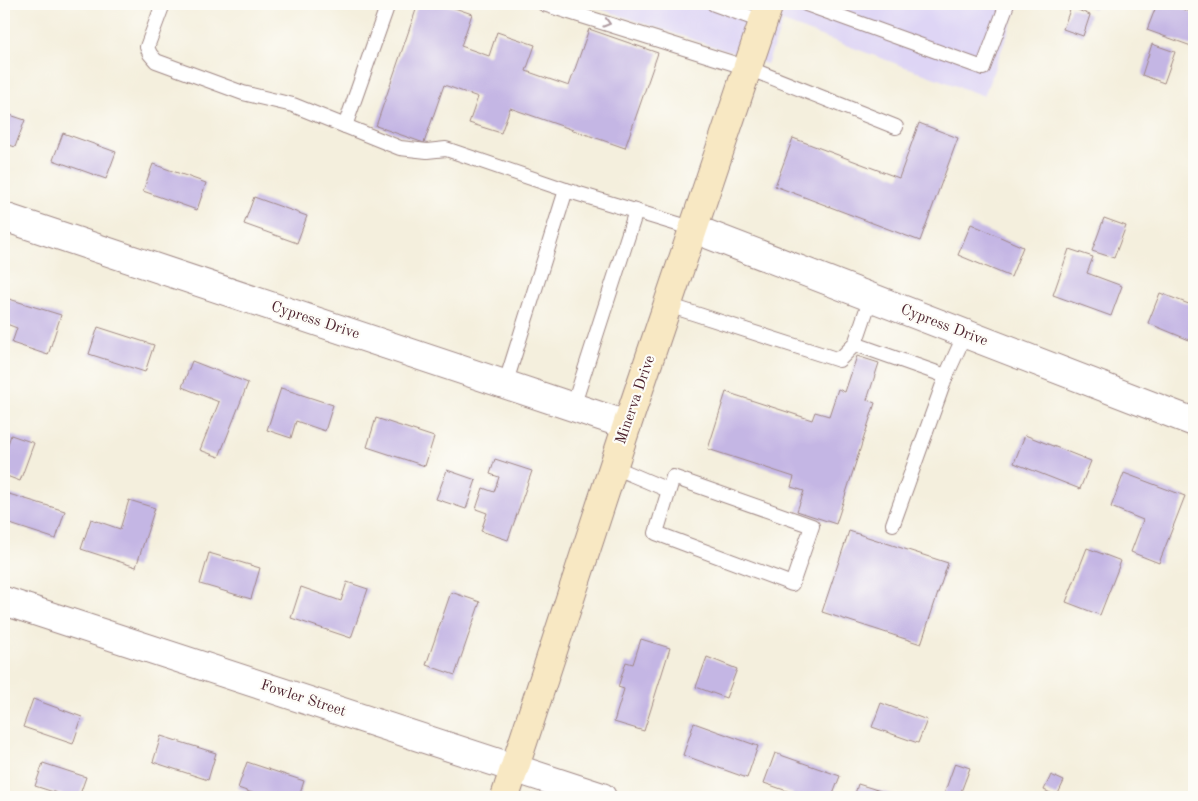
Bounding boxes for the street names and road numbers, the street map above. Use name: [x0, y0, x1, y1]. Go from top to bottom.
street label: Cypress Drive: [269, 300, 361, 342]
street label: Cypress Drive: [898, 302, 990, 350]
street label: Minerva Drive: [614, 354, 658, 446]
street label: Fowler Street: [258, 678, 348, 720]

